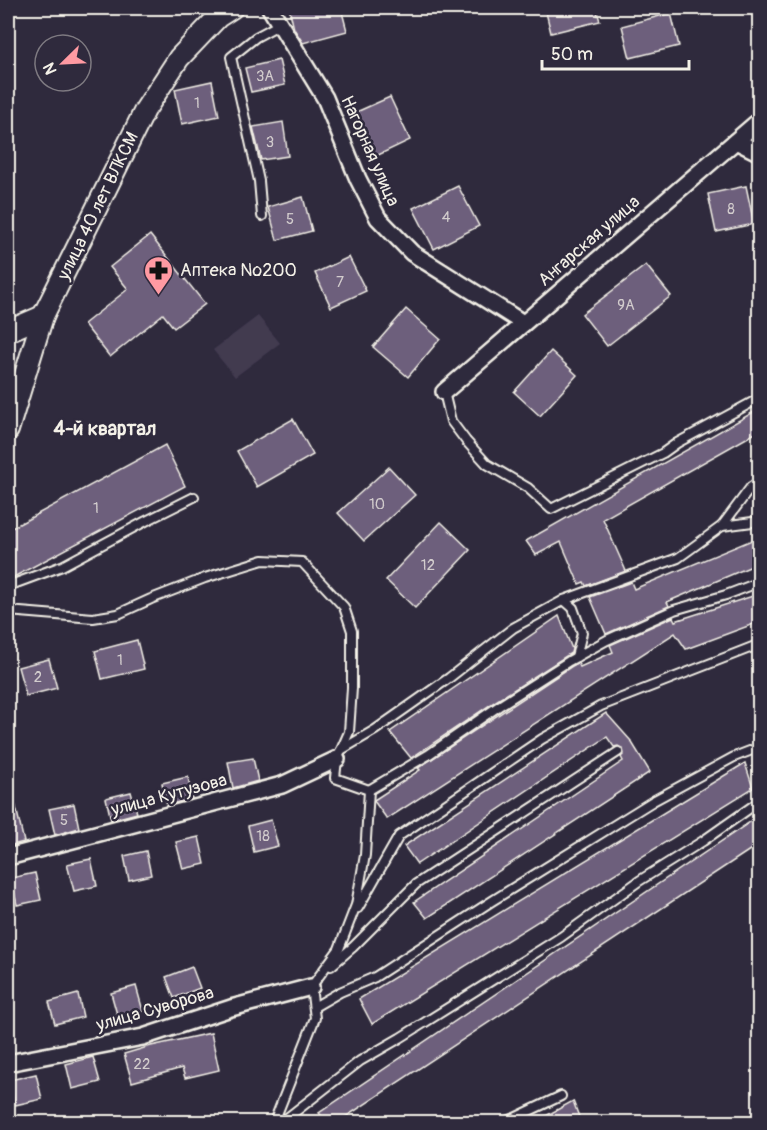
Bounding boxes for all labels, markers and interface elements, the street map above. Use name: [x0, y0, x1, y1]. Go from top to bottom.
north arrow: [33, 33, 93, 93]
scale bar: [542, 33, 689, 71]
text: 50 m: [551, 43, 593, 66]
text: N: [39, 60, 62, 78]
house number: 3А: [256, 67, 274, 86]
street label: Нагорная улица: [335, 92, 405, 210]
house number: 1: [194, 94, 200, 113]
street label: улица 40 лет ВЛКСМ: [52, 128, 144, 285]
house number: 3: [266, 133, 274, 152]
street label: Ангарская улица: [533, 190, 645, 292]
house number: 8: [727, 200, 735, 219]
house number: 4: [442, 208, 451, 227]
house number: 5: [286, 210, 294, 229]
pharmacy icon: Аптека №200: [143, 254, 175, 296]
place label: Аптека №200: [180, 259, 297, 282]
house number: 7: [336, 273, 344, 292]
house number: 9А: [617, 296, 635, 315]
district label: 4-й квартал: [54, 416, 156, 441]
house number: 10: [369, 495, 385, 514]
house number: 1: [93, 499, 99, 518]
house number: 12: [421, 556, 435, 575]
house number: 1: [117, 651, 123, 670]
house number: 2: [34, 668, 42, 687]
street label: улица Кутузова: [108, 768, 229, 822]
house number: 5: [60, 811, 68, 830]
house number: 18: [256, 827, 270, 846]
street label: улица Суворова: [93, 981, 217, 1037]
house number: 22: [134, 1055, 150, 1074]

